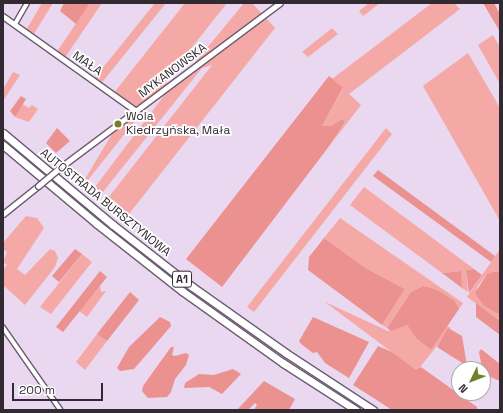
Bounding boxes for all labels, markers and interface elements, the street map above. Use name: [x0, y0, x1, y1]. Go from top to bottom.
street label: MYKANOWSKA: [136, 41, 210, 101]
street label: MAŁA: [69, 49, 105, 79]
place label: Wola Kiedrzyńska, Mała: [126, 110, 231, 138]
marker: Wola Kiedrzyńska, Mała: [113, 119, 123, 129]
street label: AUTOSTRADA BURSZTYNOWA: [37, 146, 173, 260]
road number: A1: [172, 270, 192, 288]
north arrow: [451, 361, 491, 401]
scale bar: [14, 375, 105, 401]
text: N: [455, 381, 471, 396]
text: 200 m: [19, 382, 55, 398]

